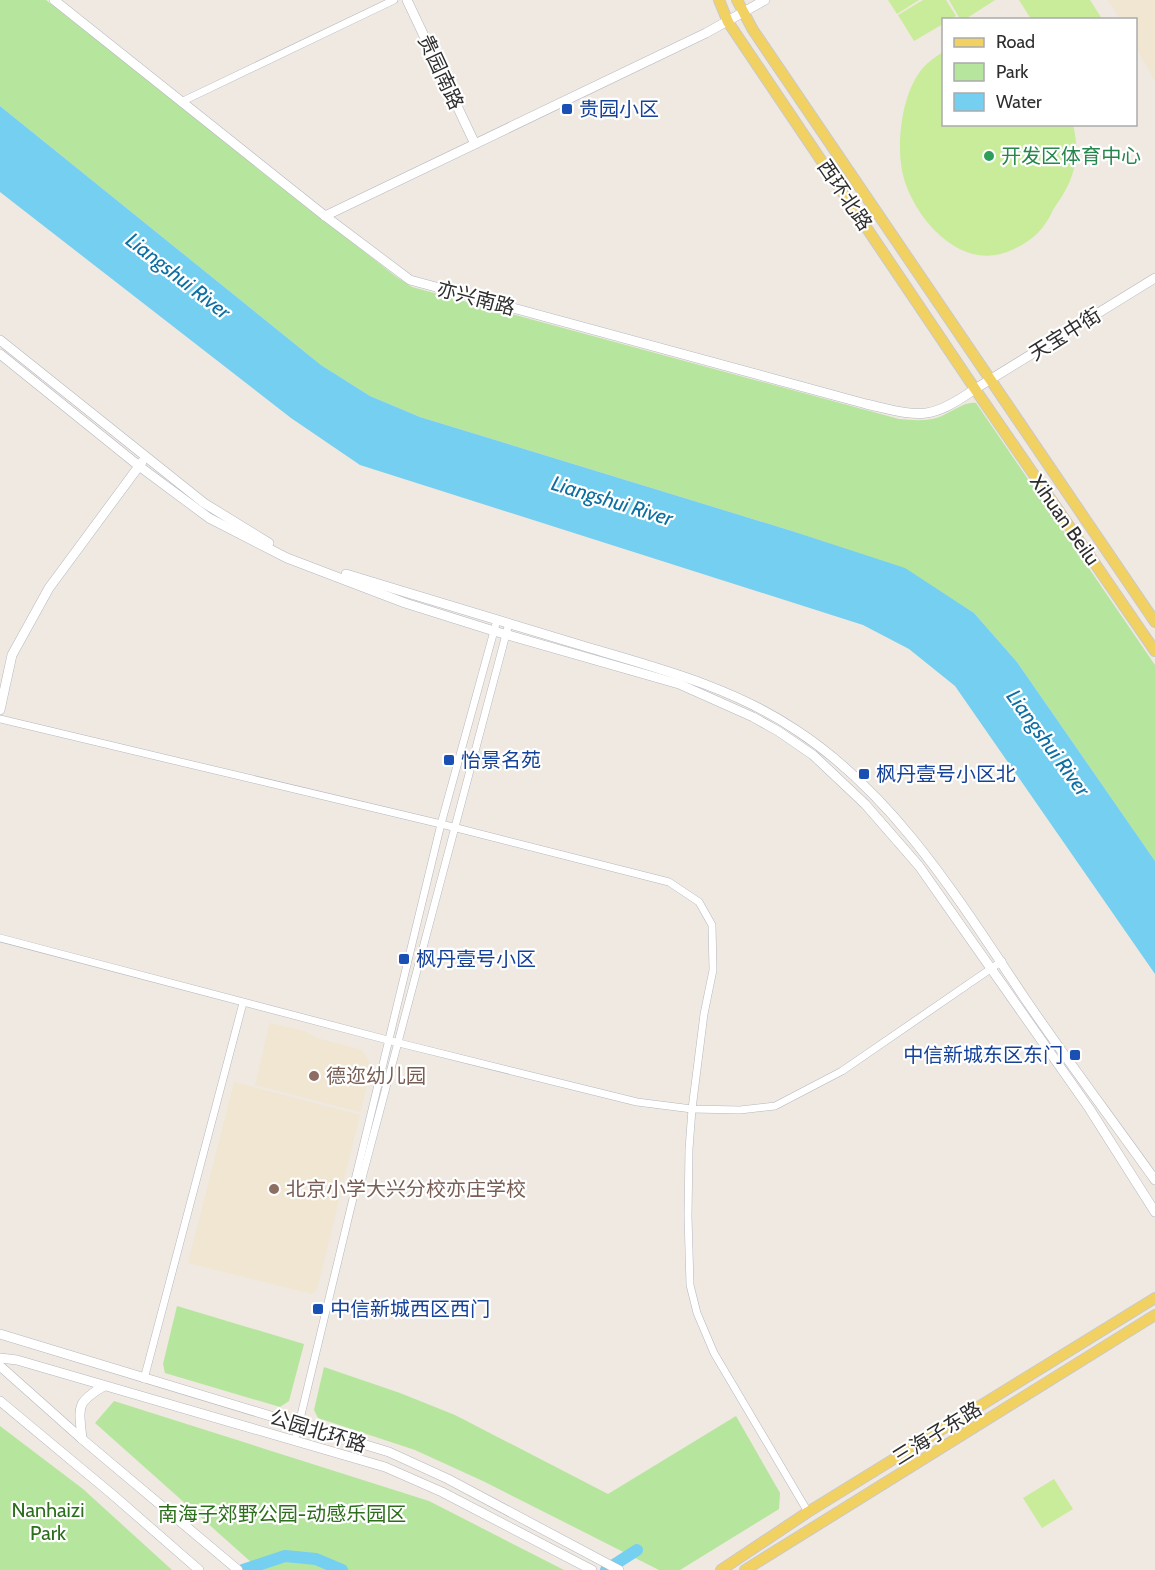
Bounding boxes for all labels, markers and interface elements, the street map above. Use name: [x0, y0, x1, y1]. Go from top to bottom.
legend: [942, 18, 1137, 126]
street label: 贵园南路: [413, 31, 469, 113]
text: Road: [996, 31, 1035, 53]
text: Park: [996, 61, 1029, 83]
text: Water: [996, 91, 1042, 113]
place label: 贵园小区: [579, 97, 659, 121]
marker: 贵园小区: [560, 102, 574, 116]
place label: 开发区体育中心: [1001, 144, 1141, 168]
marker: 开发区体育中心: [982, 149, 996, 163]
street label: 西环北路: [813, 155, 877, 235]
water label: Liangshui River: [121, 227, 237, 325]
street label: 亦兴南路: [434, 276, 518, 320]
street label: 天宝中街: [1025, 303, 1105, 365]
water label: Liangshui River: [549, 470, 677, 531]
street label: Xihuan Beilu: [1025, 470, 1105, 570]
water label: Liangshui River: [1001, 685, 1096, 802]
place label: 怡景名苑: [461, 748, 541, 772]
marker: 怡景名苑: [442, 753, 456, 767]
place label: 枫丹壹号小区北: [876, 762, 1016, 786]
marker: 枫丹壹号小区北: [857, 767, 871, 781]
place label: 枫丹壹号小区: [416, 947, 536, 971]
marker: 枫丹壹号小区: [397, 952, 411, 966]
place label: 中信新城东区东门: [903, 1043, 1063, 1067]
marker: 中信新城东区东门: [1068, 1048, 1082, 1062]
place label: 德迩幼儿园: [326, 1064, 426, 1088]
marker: 德迩幼儿园: [307, 1069, 321, 1083]
place label: 北京小学大兴分校亦庄学校: [286, 1177, 526, 1201]
marker: 北京小学大兴分校亦庄学校: [267, 1182, 281, 1196]
place label: 中信新城西区西门: [330, 1297, 490, 1321]
marker: 中信新城西区西门: [311, 1302, 325, 1316]
street label: 三海子东路: [888, 1396, 986, 1470]
street label: 公园北环路: [267, 1405, 369, 1457]
park label: Nanhaizi Park: [12, 1498, 85, 1545]
park label: 南海子郊野公园-动感乐园区: [158, 1502, 406, 1526]

